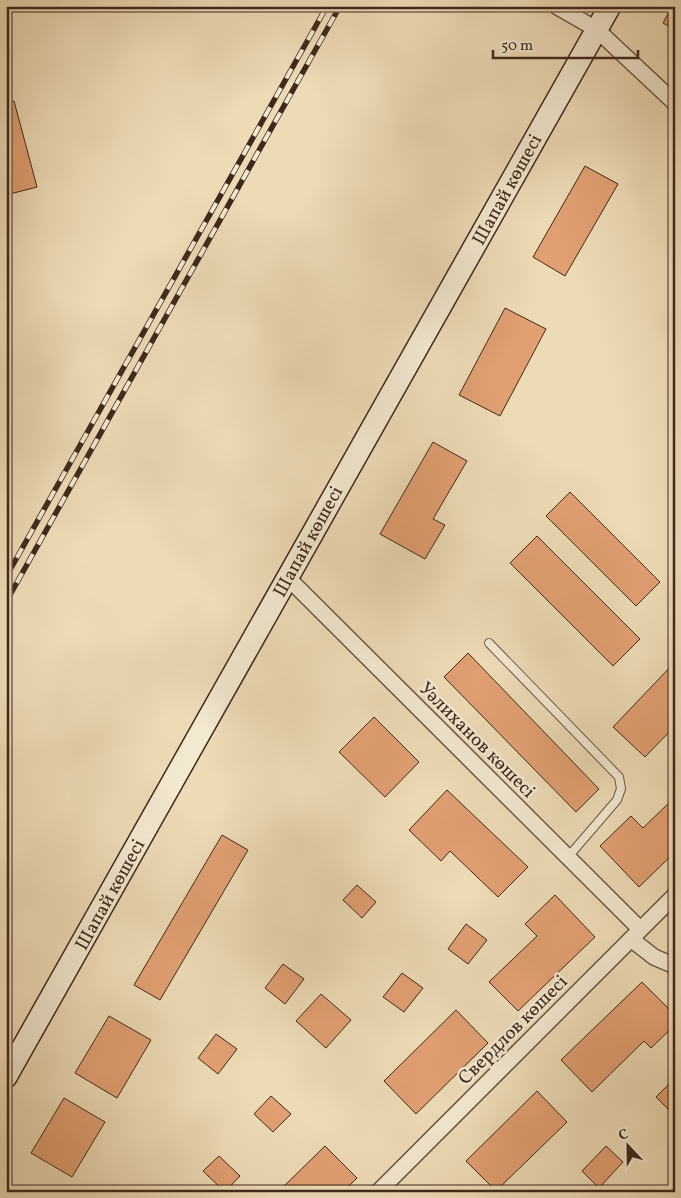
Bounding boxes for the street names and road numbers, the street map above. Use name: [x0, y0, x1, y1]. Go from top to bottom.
street label: Шапай көшесі: [466, 129, 549, 250]
street label: Шапай көшесі: [267, 481, 350, 602]
street label: Уәлиханов көшесі: [413, 676, 541, 805]
street label: Шапай көшесі: [69, 834, 152, 955]
street label: Свердлов көшесі: [453, 970, 574, 1091]

